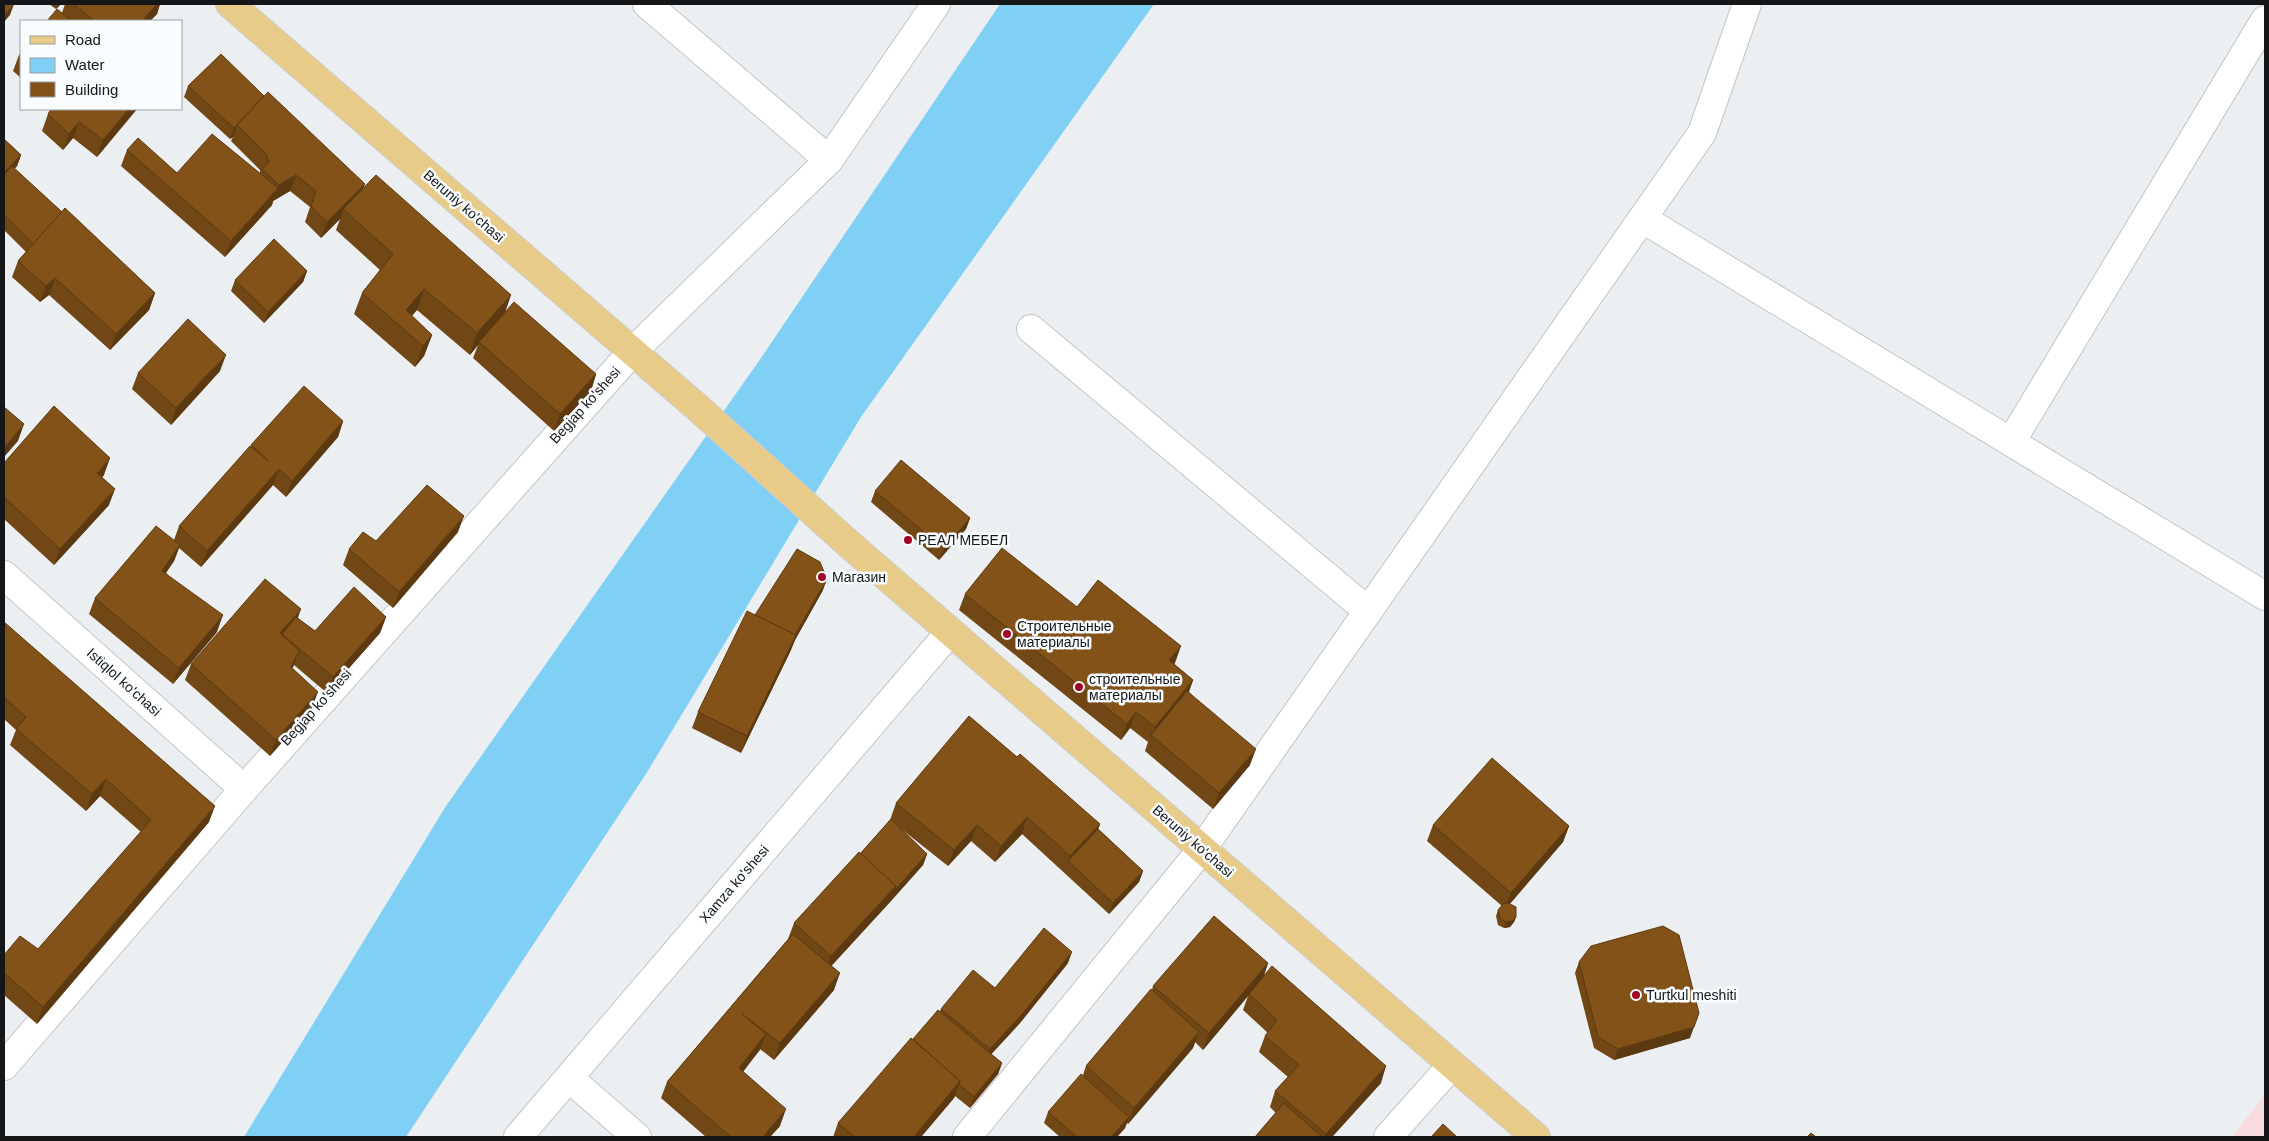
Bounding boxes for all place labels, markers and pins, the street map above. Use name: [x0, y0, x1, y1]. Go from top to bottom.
place label: РЕАЛ МЕБЕЛ: [918, 532, 1008, 548]
marker: РЕАЛ МЕБЕЛ: [902, 534, 914, 546]
place label: Магазин: [832, 569, 886, 585]
marker: Магазин: [816, 571, 828, 583]
place label: Строительные материалы: [1017, 618, 1112, 650]
marker: Строительные материалы: [1001, 628, 1013, 640]
place label: строительные материалы: [1089, 671, 1181, 703]
marker: строительные материалы: [1073, 681, 1085, 693]
place label: Turtkul meshiti: [1646, 987, 1737, 1003]
marker: Turtkul meshiti: [1630, 989, 1642, 1001]

